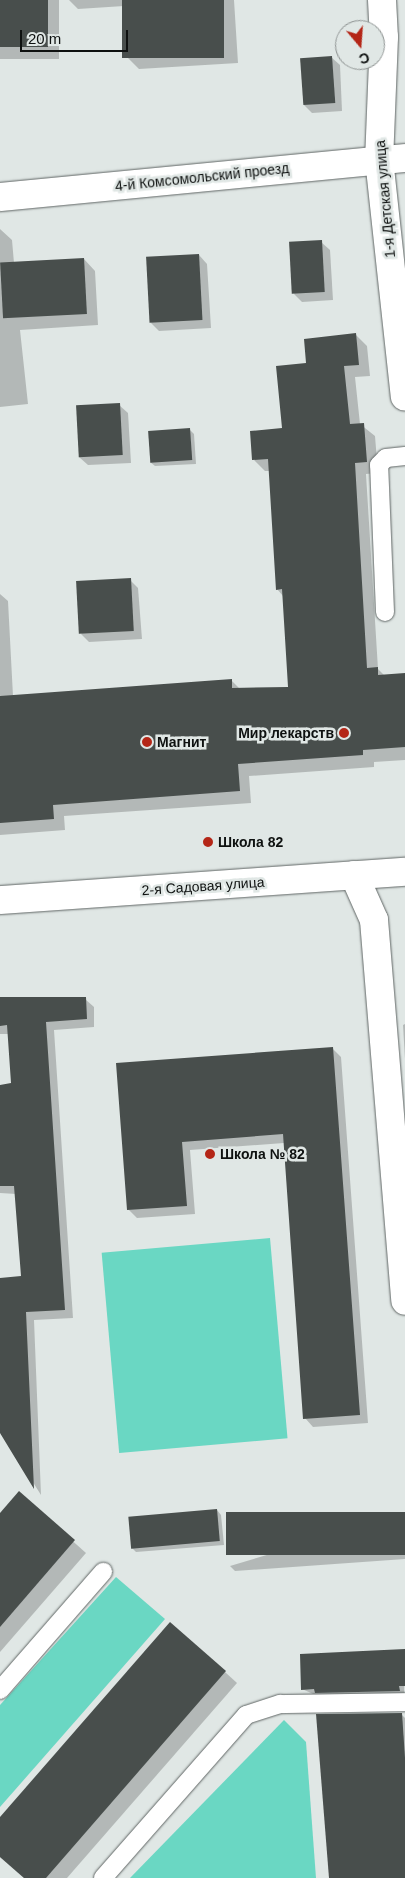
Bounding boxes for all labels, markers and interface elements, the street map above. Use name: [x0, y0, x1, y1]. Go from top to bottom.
scale bar: [22, 20, 130, 52]
north arrow: [335, 20, 385, 70]
text: 20 m: [28, 30, 61, 47]
text: С: [357, 49, 372, 67]
street label: 1-я Детская улица: [371, 139, 399, 259]
street label: 4-й Комсомольский проезд: [114, 160, 290, 194]
place label: Мир лекарств: [238, 725, 334, 741]
marker: Мир лекарств: [338, 727, 350, 739]
place label: Магнит: [157, 734, 206, 750]
marker: Магнит: [141, 736, 153, 748]
place label: Школа 82: [218, 834, 283, 850]
marker: Школа 82: [202, 836, 214, 848]
street label: 2-я Садовая улица: [141, 873, 265, 899]
place label: Школа № 82: [220, 1146, 305, 1162]
marker: Школа № 82: [204, 1148, 216, 1160]

